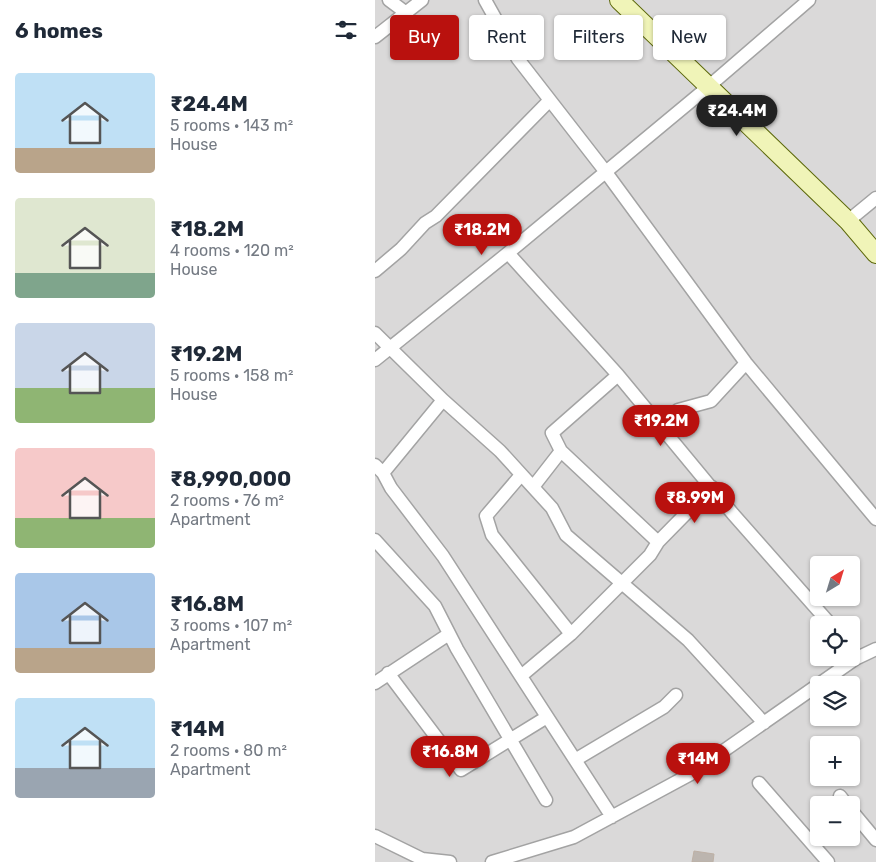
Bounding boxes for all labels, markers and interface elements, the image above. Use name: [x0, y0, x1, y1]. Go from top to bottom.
chip: Buy: [390, 15, 459, 60]
chip: Rent: [469, 15, 544, 60]
chip: Filters: [554, 15, 643, 60]
chip: New: [653, 15, 726, 60]
icon: filters: [332, 16, 360, 44]
text: 6 homes: [15, 18, 103, 43]
text: ₹24.4M: [170, 91, 248, 116]
icon: home: [55, 93, 115, 153]
pin: ₹24.4M: [696, 94, 778, 137]
text: ₹24.4M: [707, 101, 767, 120]
text: 5 rooms · 143 m²: [170, 116, 293, 135]
text: House: [170, 135, 217, 154]
pin: ₹18.2M: [441, 214, 523, 256]
text: ₹18.2M: [170, 216, 244, 241]
icon: home: [55, 218, 115, 278]
text: ₹18.2M: [454, 220, 510, 239]
text: 4 rooms · 120 m²: [170, 241, 294, 260]
text: House: [170, 260, 217, 279]
text: ₹19.2M: [170, 341, 242, 366]
icon: home: [55, 343, 115, 403]
text: 5 rooms · 158 m²: [170, 366, 293, 385]
text: House: [170, 385, 217, 404]
pin: ₹19.2M: [620, 404, 702, 447]
text: ₹19.2M: [633, 411, 689, 430]
text: ₹8,990,000: [170, 466, 291, 491]
icon: home: [55, 468, 115, 528]
pin: ₹8.99M: [654, 482, 736, 524]
text: ₹8.99M: [666, 488, 724, 507]
text: 2 rooms · 76 m²: [170, 491, 284, 510]
text: Apartment: [170, 510, 250, 529]
north arrow: [810, 556, 860, 606]
map controls: [810, 556, 860, 846]
text: ₹16.8M: [170, 591, 244, 616]
icon: home: [55, 593, 115, 653]
text: 3 rooms · 107 m²: [170, 616, 292, 635]
button: locate: [810, 616, 860, 666]
text: Apartment: [170, 635, 250, 654]
button: layers: [810, 676, 860, 726]
text: ₹14M: [170, 716, 225, 741]
icon: home: [55, 718, 115, 778]
pin: ₹16.8M: [409, 736, 491, 778]
button: +: [810, 736, 860, 786]
text: 2 rooms · 80 m²: [170, 741, 287, 760]
text: ₹16.8M: [422, 742, 478, 761]
pin: ₹14M: [668, 742, 728, 785]
text: ₹14M: [677, 749, 719, 768]
text: Apartment: [170, 760, 250, 779]
button: −: [810, 796, 860, 846]

